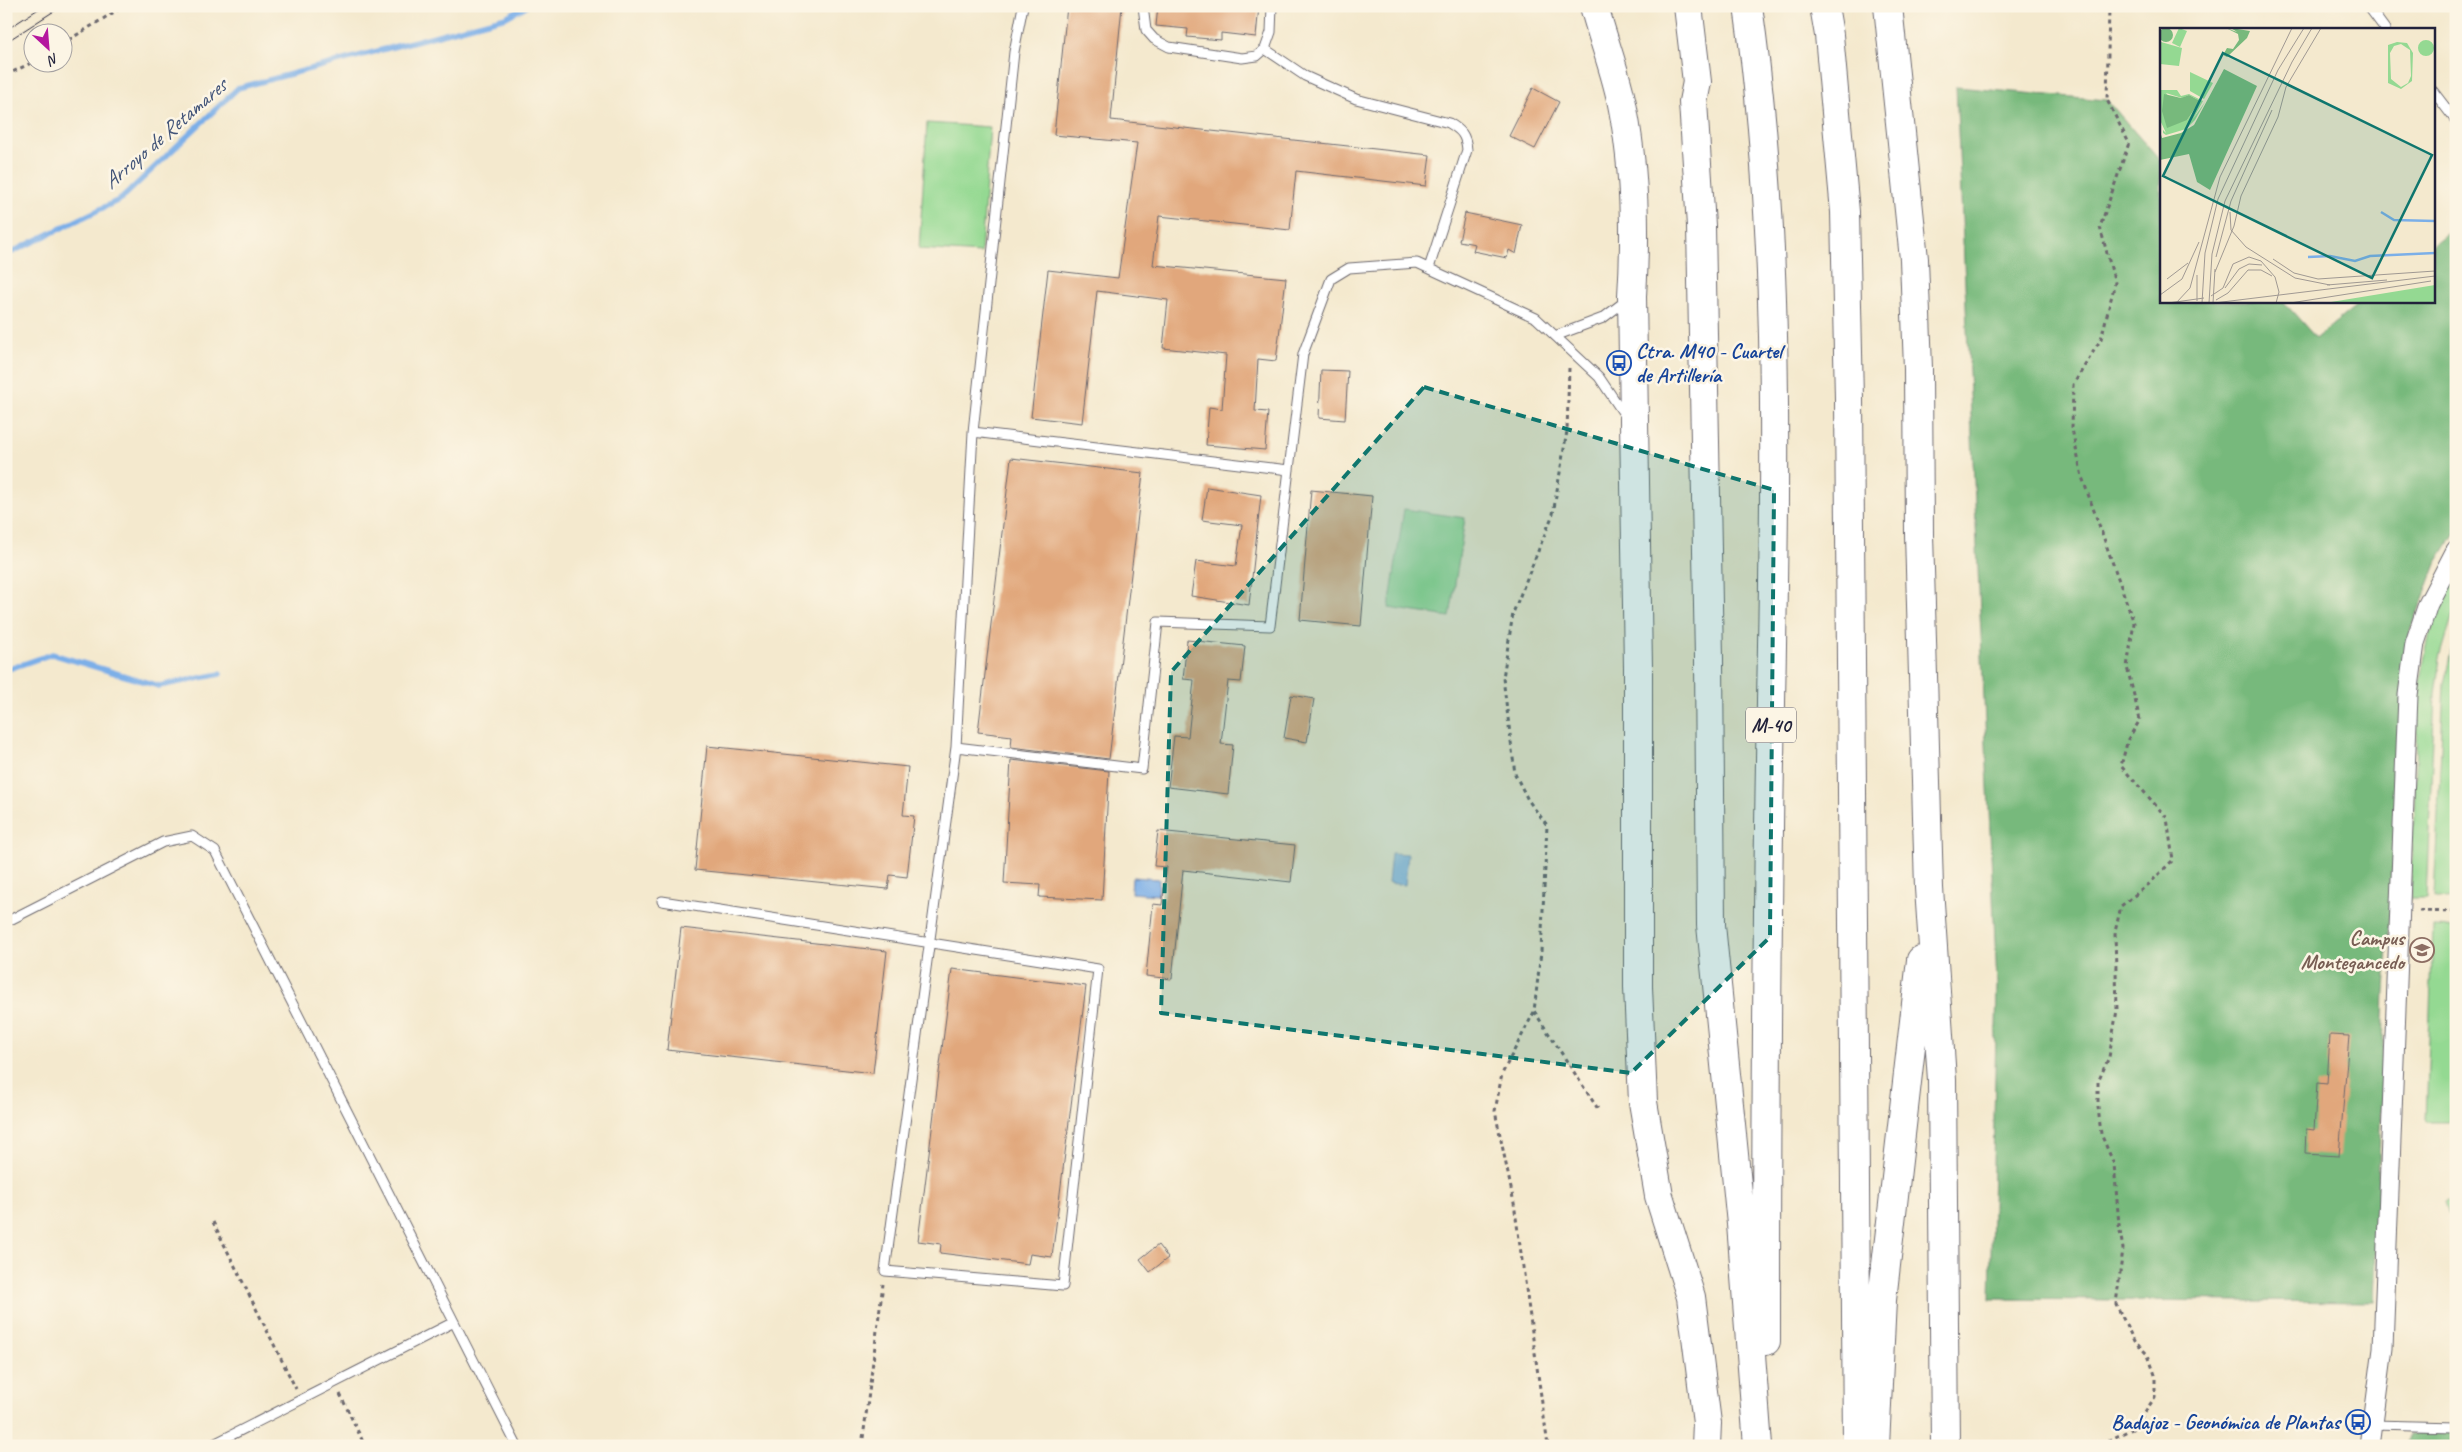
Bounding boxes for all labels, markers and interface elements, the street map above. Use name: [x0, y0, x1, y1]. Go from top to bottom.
north arrow: [22, 22, 72, 72]
inset map: [2160, 28, 2434, 302]
text: N: [44, 50, 61, 70]
water label: Arroyo de Retamares: [97, 70, 235, 195]
place label: Ctra. M40 - Cuartel de Artillería: [1636, 338, 1786, 388]
bus stop icon: Ctra. M40 - Cuartel de Artillería: [1606, 350, 1632, 376]
road number: M-40: [1746, 708, 1796, 742]
place label: Campus Montegancedo: [2301, 925, 2407, 975]
school or university icon: Campus Montegancedo: [2409, 937, 2435, 963]
place label: Badajoz - Geonómica de Plantas: [2111, 1409, 2343, 1435]
bus stop icon: Badajoz - Geonómica de Plantas: [2345, 1409, 2371, 1435]

